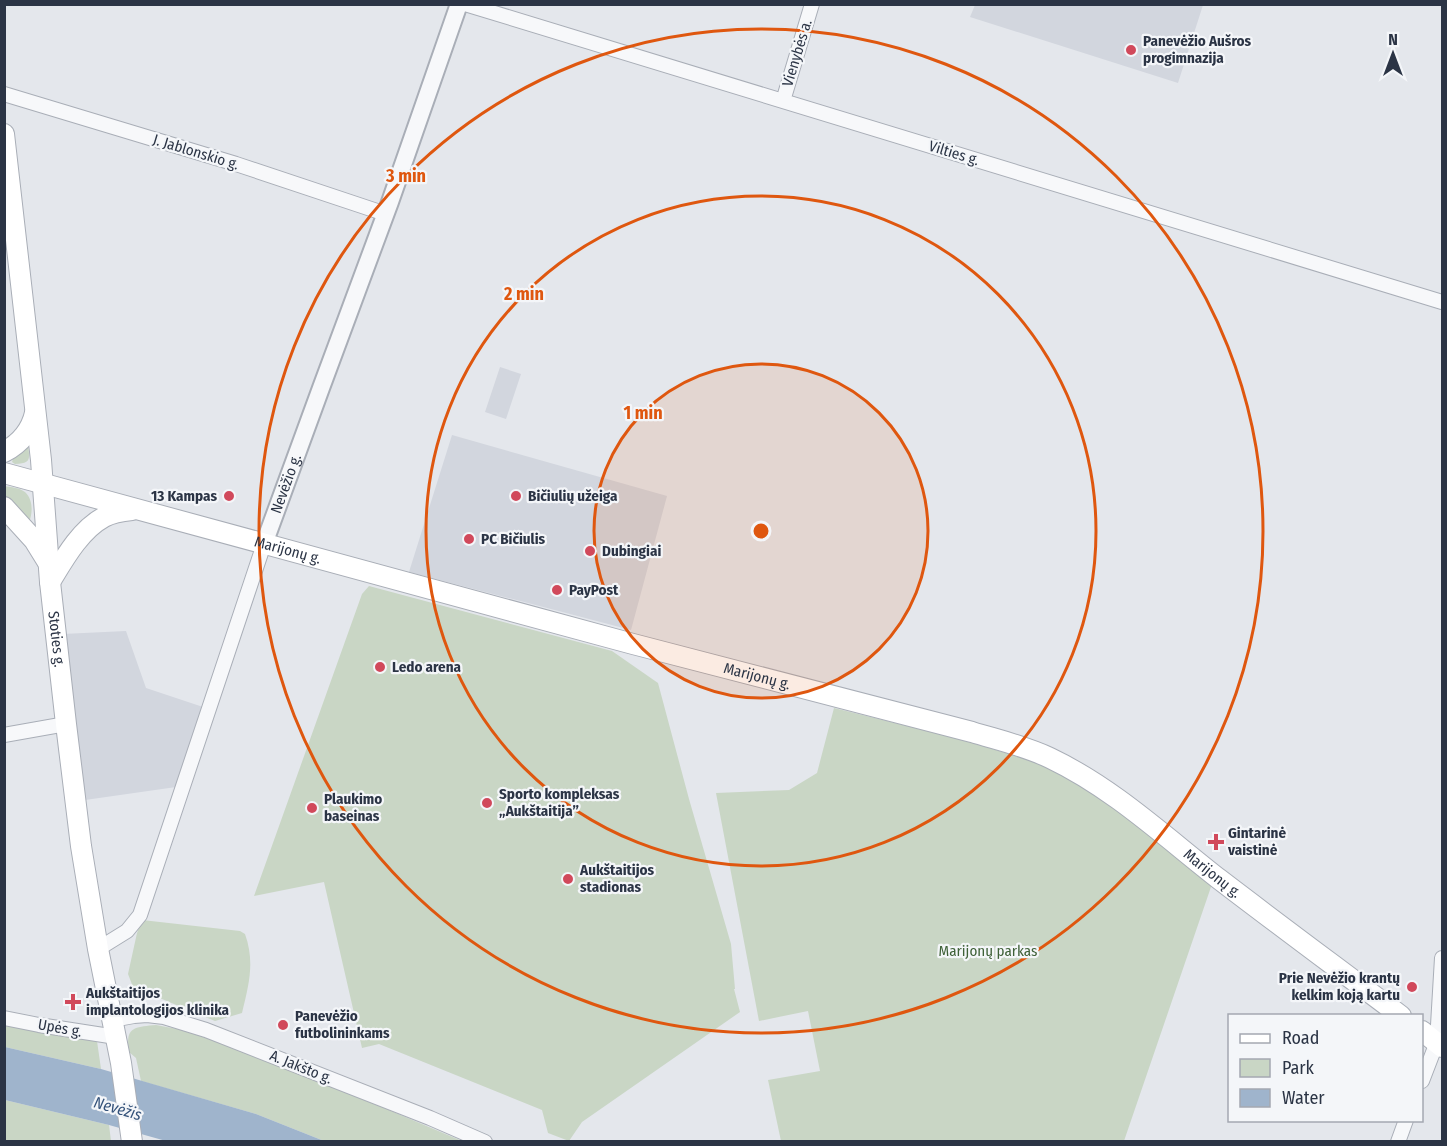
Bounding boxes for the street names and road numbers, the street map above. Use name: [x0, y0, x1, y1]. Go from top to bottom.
street label: Vienybės a.: [778, 17, 816, 89]
street label: J. Jablonskio g.: [151, 130, 241, 174]
street label: Vilties g.: [927, 137, 981, 169]
street label: Nevėžio g.: [267, 452, 305, 516]
street label: Marijonų g.: [252, 532, 323, 568]
street label: Stoties g.: [44, 610, 69, 668]
street label: Marijonų g.: [722, 659, 792, 693]
street label: Marijonų g.: [1180, 845, 1245, 902]
street label: Upės g.: [37, 1015, 83, 1041]
street label: A. Jakšto g.: [267, 1046, 335, 1088]

